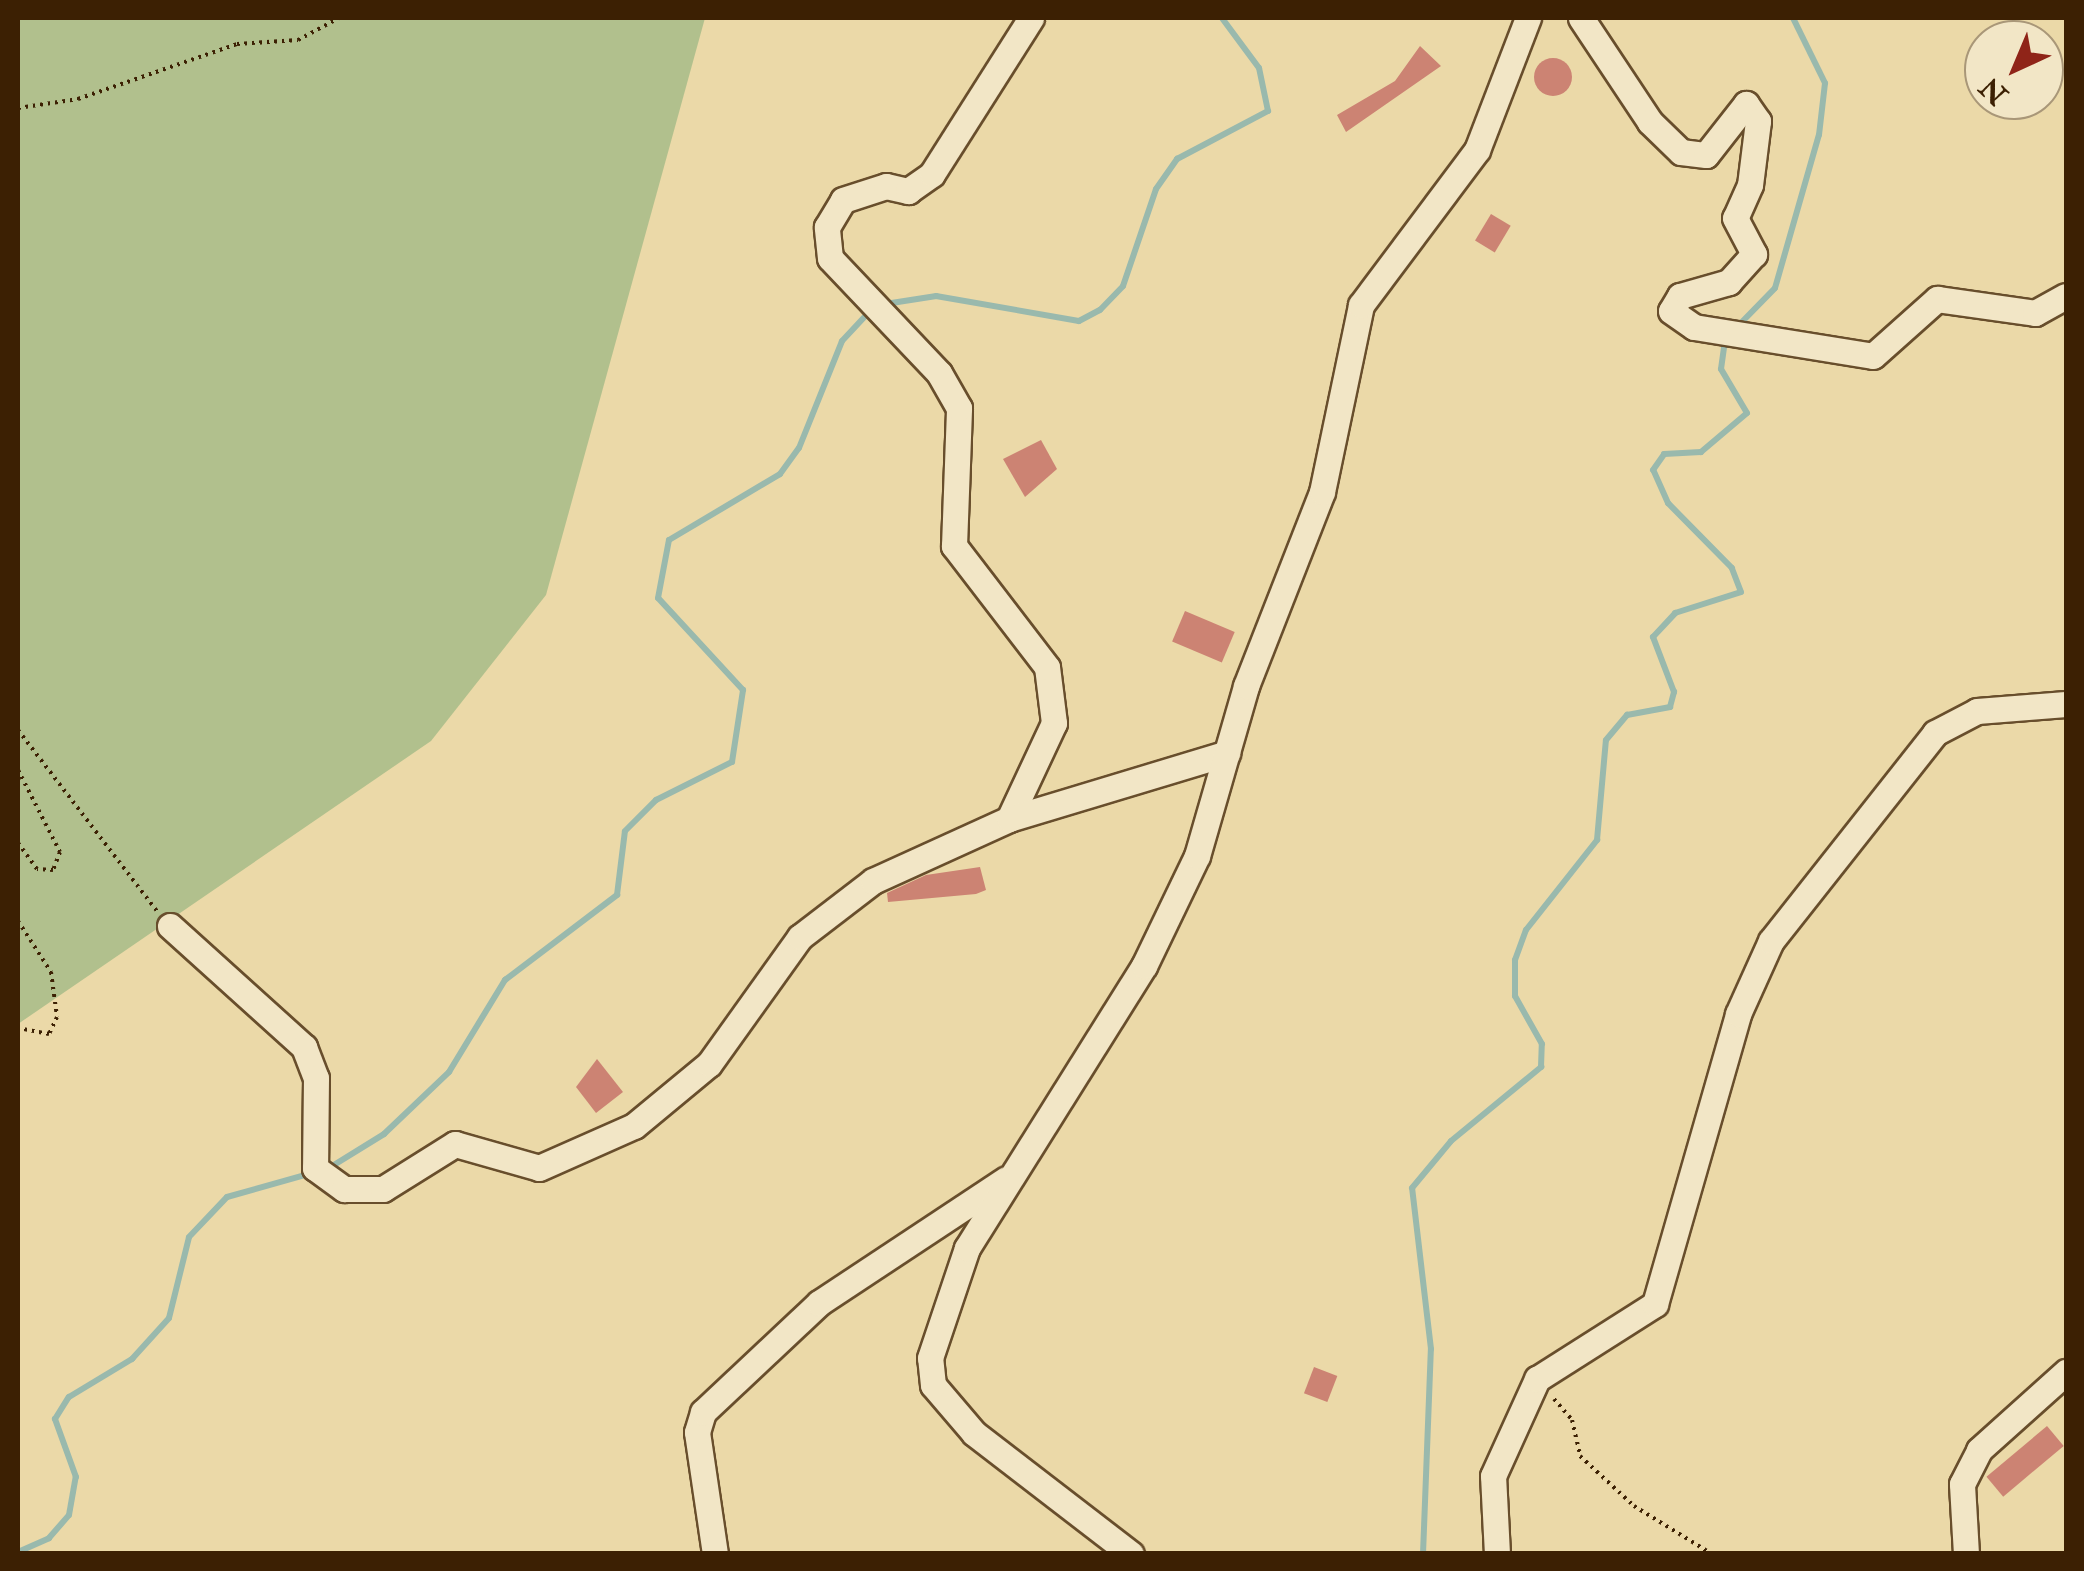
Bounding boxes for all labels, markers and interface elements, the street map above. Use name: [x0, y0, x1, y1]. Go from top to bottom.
north arrow: [1964, 20, 2064, 120]
text: N: [1973, 69, 2015, 112]

